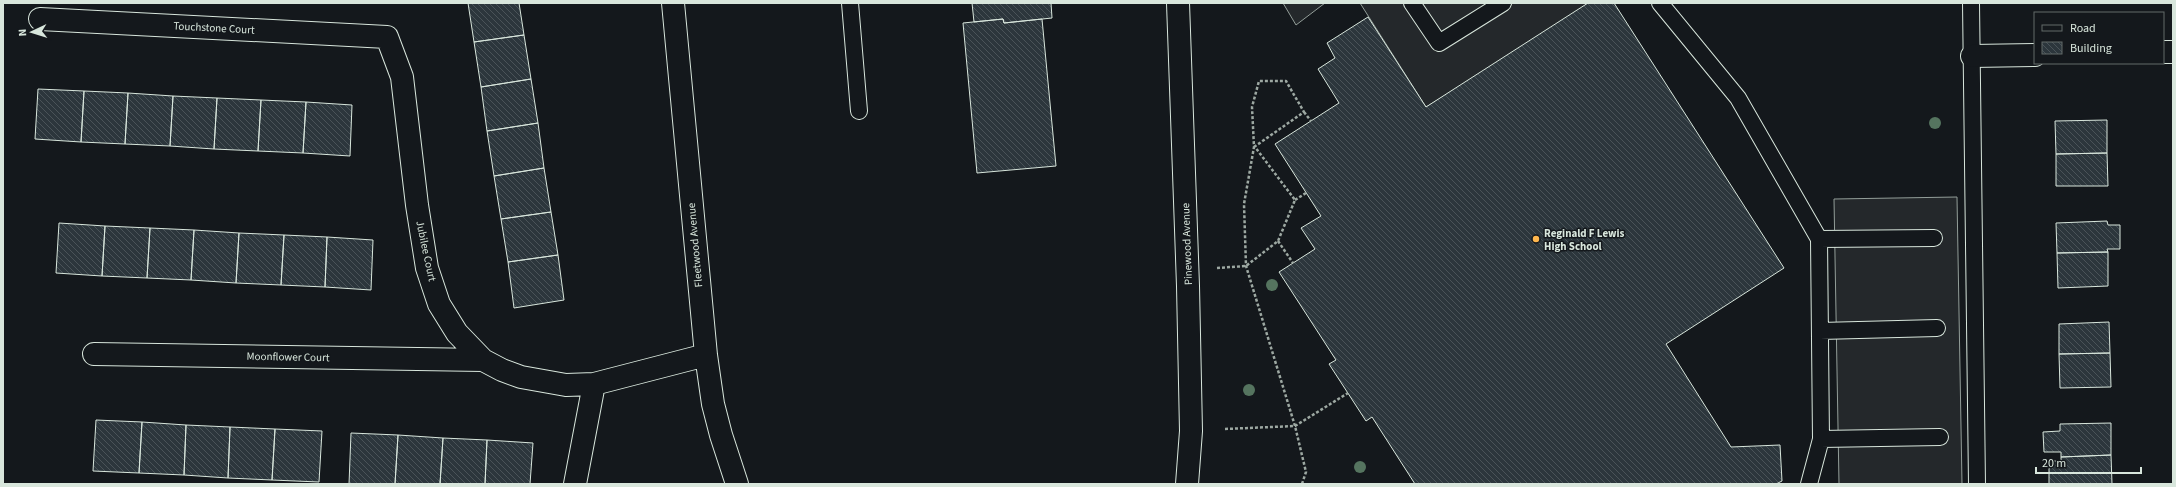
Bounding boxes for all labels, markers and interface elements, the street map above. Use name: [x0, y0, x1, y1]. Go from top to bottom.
north arrow: [12, 12, 52, 52]
legend: [2034, 12, 2164, 64]
street label: Touchstone Court: [173, 18, 255, 38]
text: Road: [2070, 20, 2096, 37]
text: N: [15, 28, 30, 37]
text: Building: [2070, 40, 2112, 57]
street label: Fleetwood Avenue: [684, 202, 706, 288]
street label: Pinewood Avenue: [1178, 202, 1196, 285]
street label: Jubilee Court: [412, 219, 440, 283]
place label: Reginald F Lewis High School: [1544, 226, 1625, 254]
marker: Reginald F Lewis High School: [1531, 234, 1541, 244]
street label: Moonflower Court: [246, 349, 330, 365]
scale bar: [2036, 449, 2141, 475]
text: 20 m: [2042, 455, 2066, 472]

